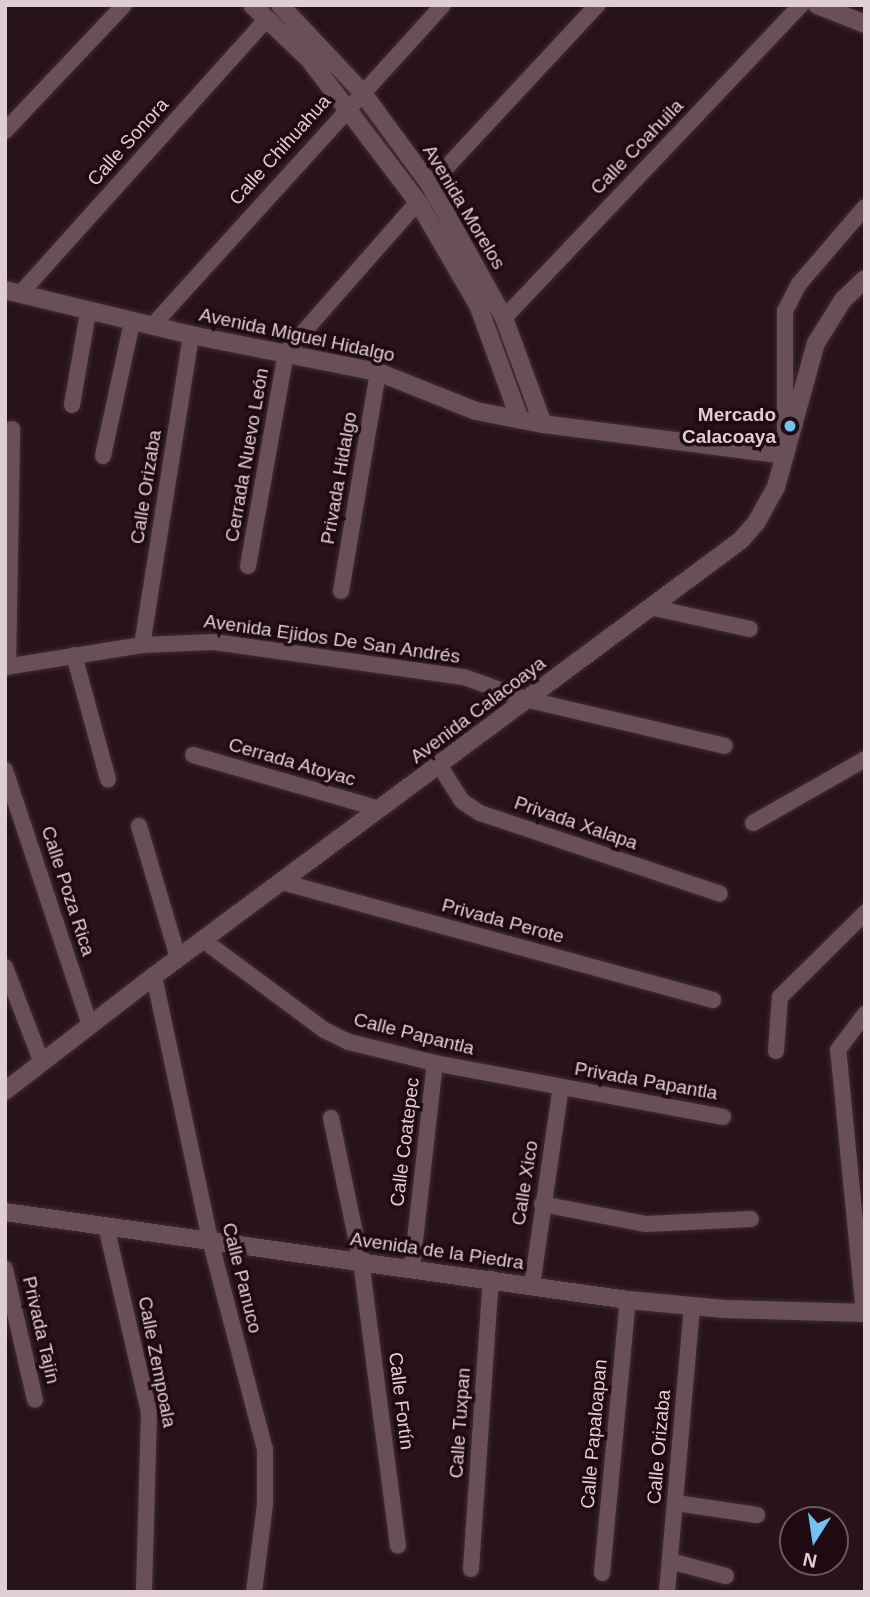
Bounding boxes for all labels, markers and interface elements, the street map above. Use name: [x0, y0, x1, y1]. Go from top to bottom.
street label: Calle Chihuahua: [225, 90, 335, 210]
street label: Calle Sonora: [83, 94, 173, 190]
street label: Calle Coahuila: [586, 95, 688, 199]
street label: Avenida Morelos: [418, 141, 510, 273]
street label: Avenida Miguel Hidalgo: [197, 303, 397, 367]
street label: Cerrada Nuevo León: [220, 366, 274, 544]
place label: Mercado Calacoaya: [682, 404, 776, 448]
street label: Privada Hidalgo: [316, 410, 362, 546]
marker: Mercado Calacoaya: [782, 418, 798, 434]
street label: Calle Orizaba: [126, 428, 166, 546]
street label: Avenida Ejidos De San Andrés: [202, 610, 462, 668]
street label: Avenida Calacoaya: [406, 652, 550, 768]
street label: Cerrada Atoyac: [225, 733, 359, 791]
street label: Privada Xalapa: [511, 791, 641, 855]
street label: Calle Poza Rica: [36, 823, 100, 959]
street label: Privada Perote: [439, 894, 567, 948]
street label: Calle Papantla: [351, 1008, 477, 1060]
street label: Privada Papantla: [573, 1057, 719, 1105]
street label: Calle Coatepec: [386, 1076, 424, 1208]
street label: Calle Xico: [507, 1139, 543, 1227]
street label: Calle Panuco: [217, 1220, 267, 1336]
street label: Avenida de la Piedra: [349, 1228, 525, 1274]
street label: Privada Tajín: [18, 1274, 64, 1386]
street label: Calle Zempoala: [133, 1295, 181, 1429]
street label: Calle Fortín: [384, 1351, 418, 1451]
street label: Calle Papaloapan: [576, 1358, 612, 1510]
street label: Calle Tuxpan: [445, 1367, 475, 1479]
street label: Calle Orizaba: [643, 1389, 675, 1505]
north arrow: [779, 1506, 849, 1576]
text: N: [801, 1548, 819, 1572]

